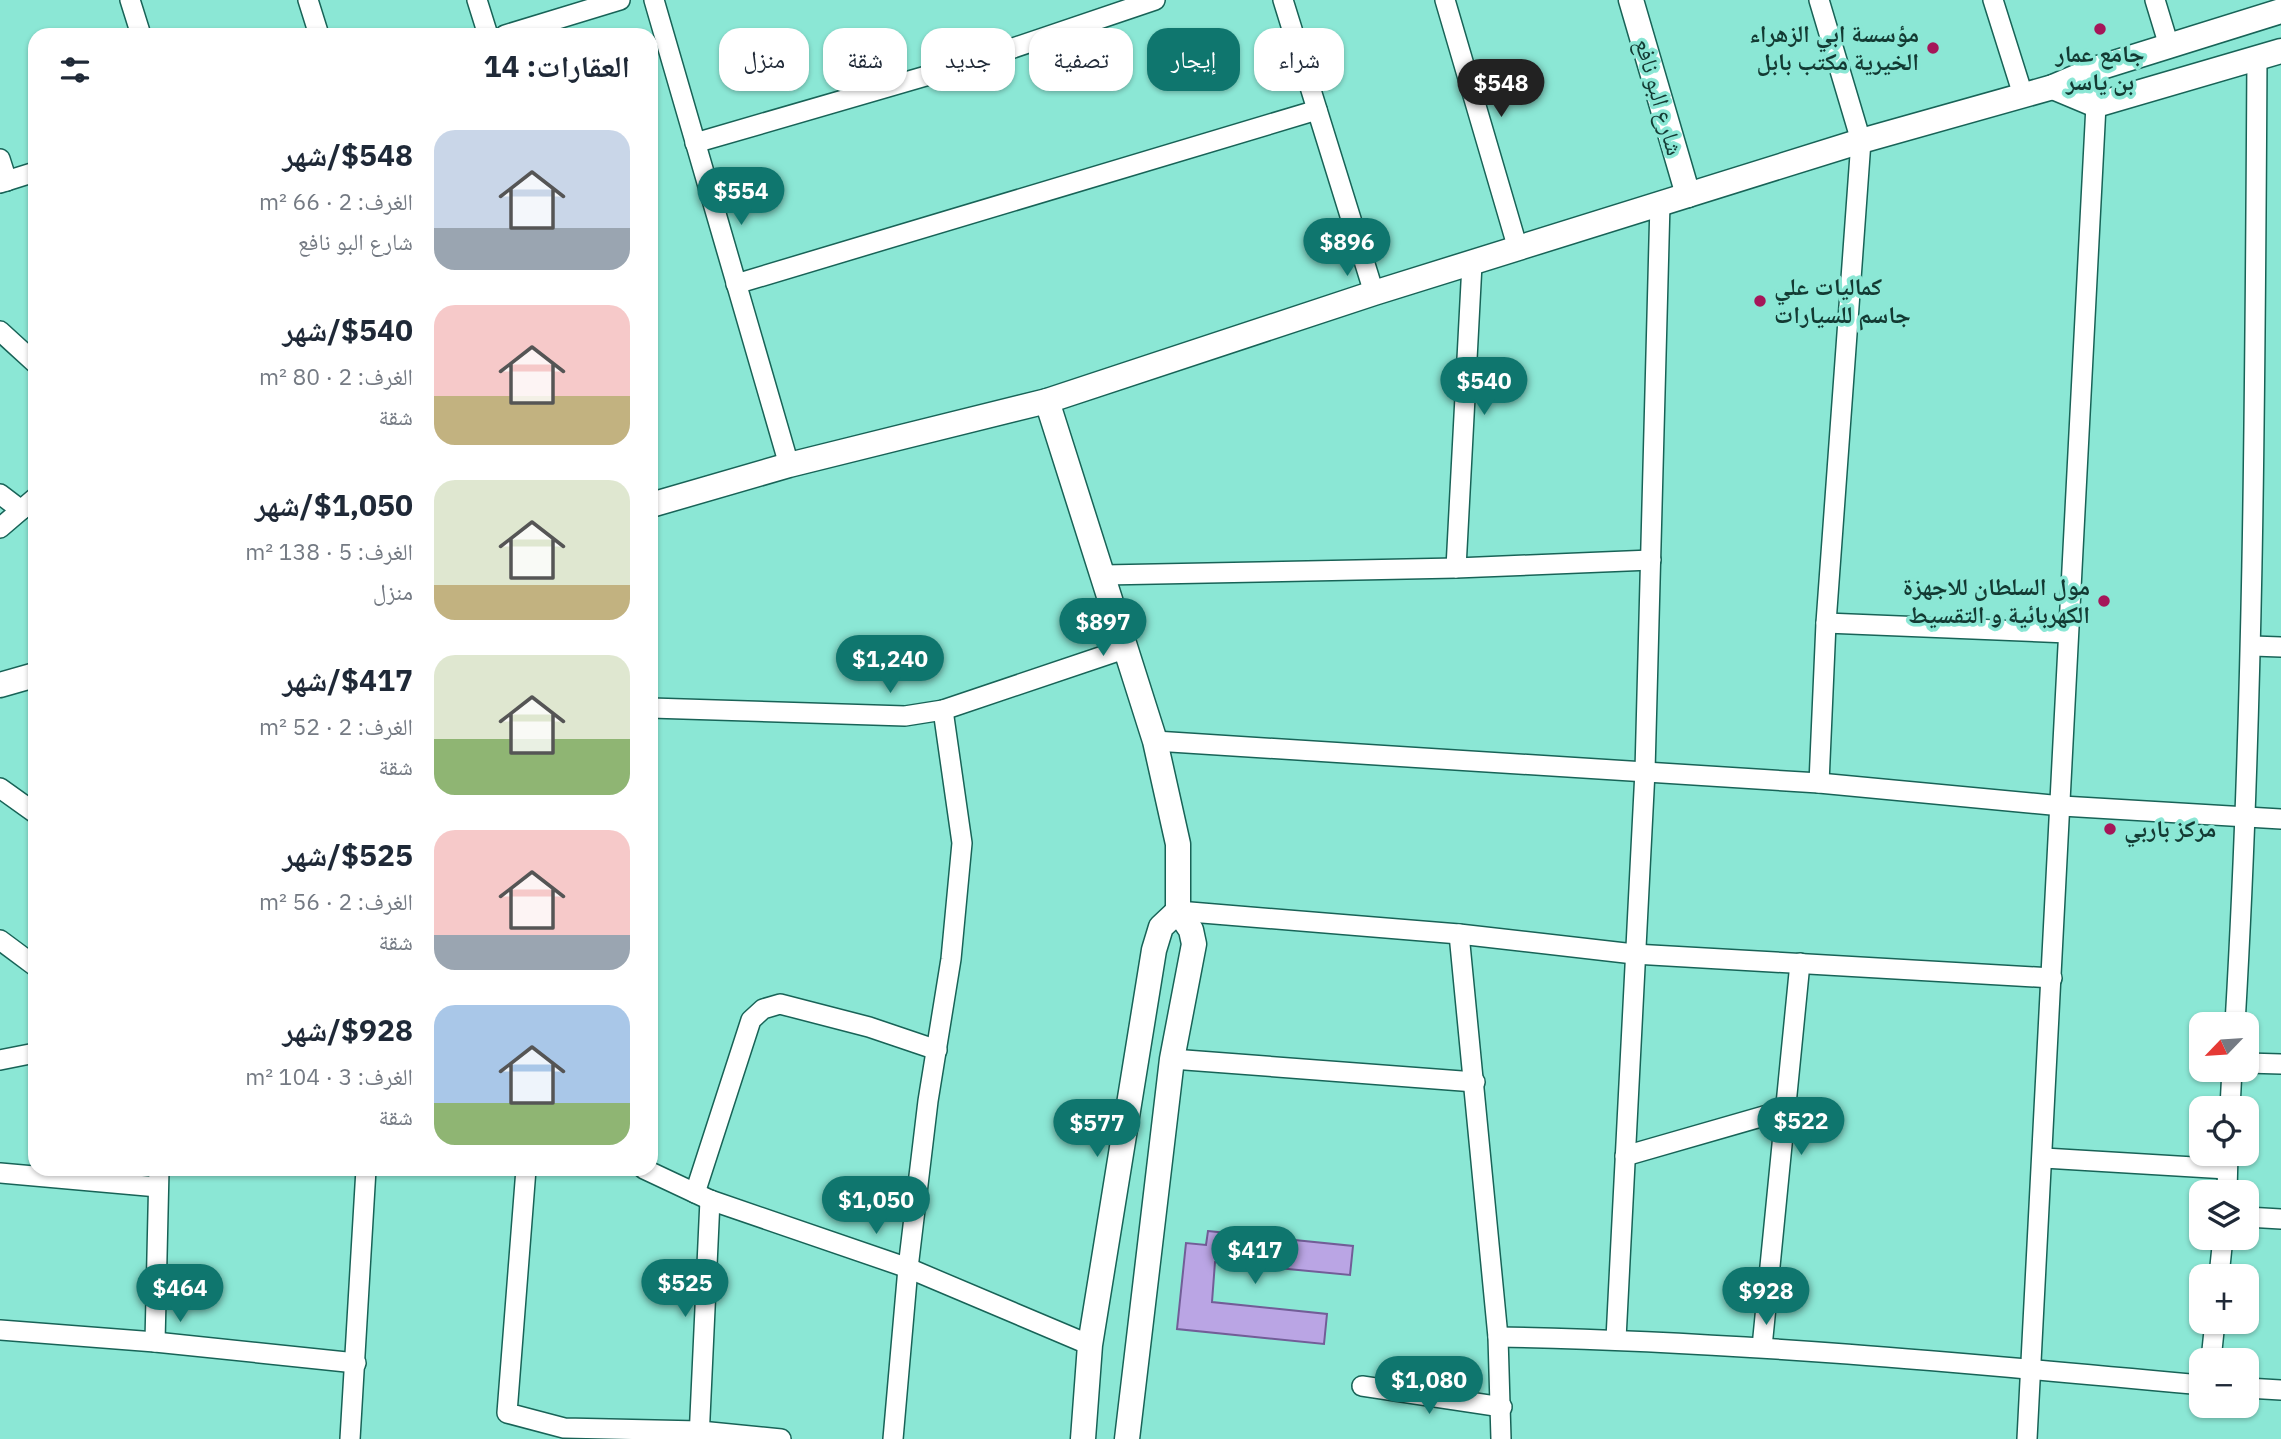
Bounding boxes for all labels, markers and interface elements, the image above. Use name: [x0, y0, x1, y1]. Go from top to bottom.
place label: مؤسسة ابي الزهراء الخيرية مكتب بابل: [1749, 17, 1919, 77]
marker: جامع عمار بن ياسر: [2092, 21, 2108, 37]
chip: منزل: [719, 28, 809, 91]
chip: شقة: [823, 28, 907, 91]
chip: جديد: [921, 28, 1015, 91]
chip: تصفية: [1029, 28, 1133, 91]
chip: إيجار: [1147, 28, 1240, 91]
chip: شراء: [1254, 28, 1344, 91]
street label: شارع البو نافع: [1628, 35, 1692, 159]
place label: جامع عمار بن ياسر: [2054, 37, 2145, 97]
marker: مؤسسة ابي الزهراء الخيرية مكتب بابل: [1925, 40, 1941, 56]
text: العقارات: 14: [484, 46, 630, 85]
icon: filters: [56, 51, 94, 89]
pin: $548: [1460, 60, 1542, 119]
text: $548: [1473, 67, 1529, 97]
text: $548/شهر: [282, 135, 413, 174]
icon: home: [490, 158, 574, 242]
pin: $554: [700, 168, 782, 227]
text: $554: [713, 175, 769, 205]
text: الغرف: 2 · 66 m²: [259, 186, 413, 216]
pin: $896: [1306, 218, 1388, 278]
text: شارع البو نافع: [298, 226, 413, 256]
text: $896: [1319, 226, 1375, 256]
place label: كماليات علي جاسم للسيارات: [1774, 270, 1911, 331]
marker: كماليات علي جاسم للسيارات: [1752, 293, 1768, 309]
text: $540/شهر: [282, 310, 413, 349]
icon: home: [490, 333, 574, 417]
pin: $540: [1443, 358, 1525, 417]
text: الغرف: 2 · 80 m²: [259, 361, 413, 391]
text: $540: [1456, 365, 1512, 395]
text: شقة: [379, 401, 413, 431]
text: $1,050/شهر: [255, 485, 413, 524]
icon: home: [490, 508, 574, 592]
text: الغرف: 5 · 138 m²: [245, 536, 413, 566]
place label: مول السلطان للاجهزة الكهربائية و التقسيط: [1903, 570, 2090, 630]
text: منزل: [373, 576, 413, 606]
marker: مول السلطان للاجهزة الكهربائية و التقسيط: [2096, 593, 2112, 609]
pin: $897: [1062, 598, 1144, 658]
text: $897: [1075, 606, 1131, 636]
pin: $1,240: [833, 636, 947, 695]
text: $1,240: [852, 643, 928, 673]
text: $417/شهر: [282, 660, 413, 699]
icon: home: [490, 683, 574, 767]
text: الغرف: 2 · 52 m²: [259, 711, 413, 741]
text: شقة: [379, 751, 413, 781]
place label: مركز باربي: [2124, 812, 2216, 848]
marker: مركز باربي: [2102, 821, 2118, 837]
text: $525/شهر: [282, 835, 413, 874]
icon: home: [490, 858, 574, 942]
text: الغرف: 2 · 56 m²: [259, 886, 413, 916]
text: شقة: [379, 926, 413, 956]
text: $928/شهر: [282, 1010, 413, 1049]
north arrow: [2189, 1012, 2259, 1082]
map controls: [2189, 1012, 2259, 1418]
icon: home: [490, 1033, 574, 1117]
text: الغرف: 3 · 104 m²: [245, 1061, 413, 1091]
button: locate: [2189, 1096, 2259, 1166]
pin: $522: [1760, 1098, 1842, 1157]
pin: $577: [1056, 1100, 1138, 1159]
text: شقة: [379, 1101, 413, 1131]
text: $522: [1773, 1105, 1829, 1135]
text: $577: [1069, 1107, 1125, 1137]
pin: $1,050: [819, 1176, 933, 1236]
button: layers: [2189, 1180, 2259, 1250]
text: $1,050: [838, 1184, 914, 1214]
pin: $417: [1214, 1226, 1296, 1286]
text: $417: [1227, 1234, 1283, 1264]
pin: $525: [644, 1260, 726, 1319]
pin: $464: [139, 1264, 221, 1324]
button: +: [2189, 1264, 2259, 1334]
text: $525: [657, 1267, 713, 1297]
pin: $928: [1725, 1268, 1807, 1327]
text: $464: [152, 1272, 208, 1302]
text: $928: [1738, 1275, 1794, 1305]
button: −: [2189, 1348, 2259, 1418]
pin: $1,080: [1372, 1356, 1486, 1416]
text: $1,080: [1391, 1364, 1467, 1394]

